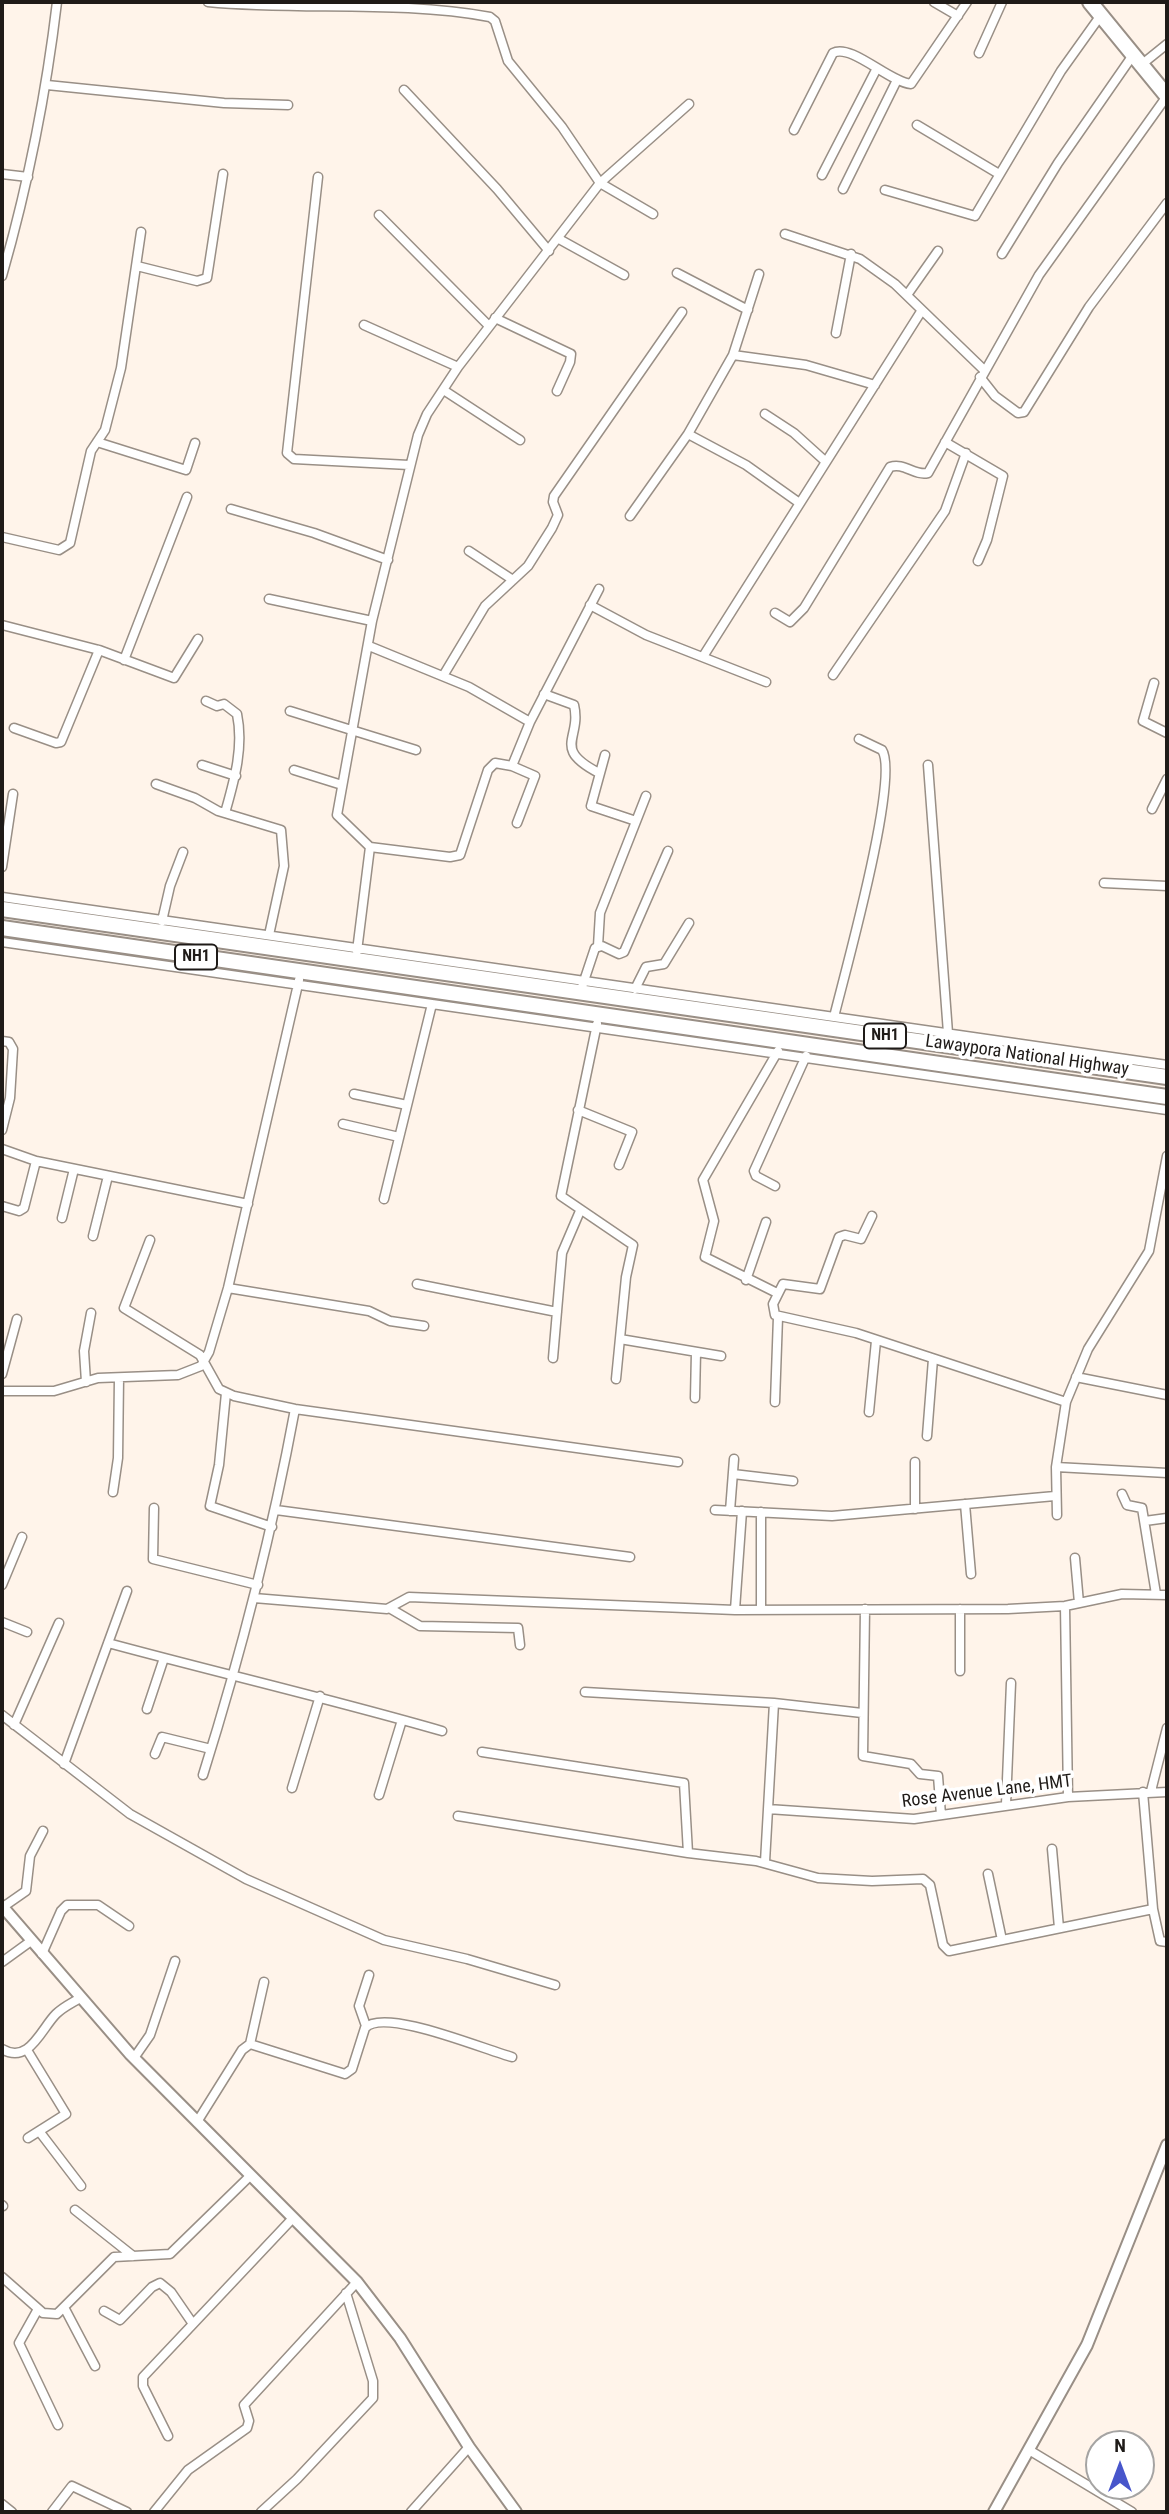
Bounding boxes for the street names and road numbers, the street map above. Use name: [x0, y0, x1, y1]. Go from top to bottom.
road number: NH1: [175, 945, 217, 970]
road number: NH1: [864, 1024, 906, 1048]
street label: Lawaypora National Highway: [924, 1031, 1130, 1081]
street label: Rose Avenue Lane, HMT: [901, 1771, 1073, 1813]

